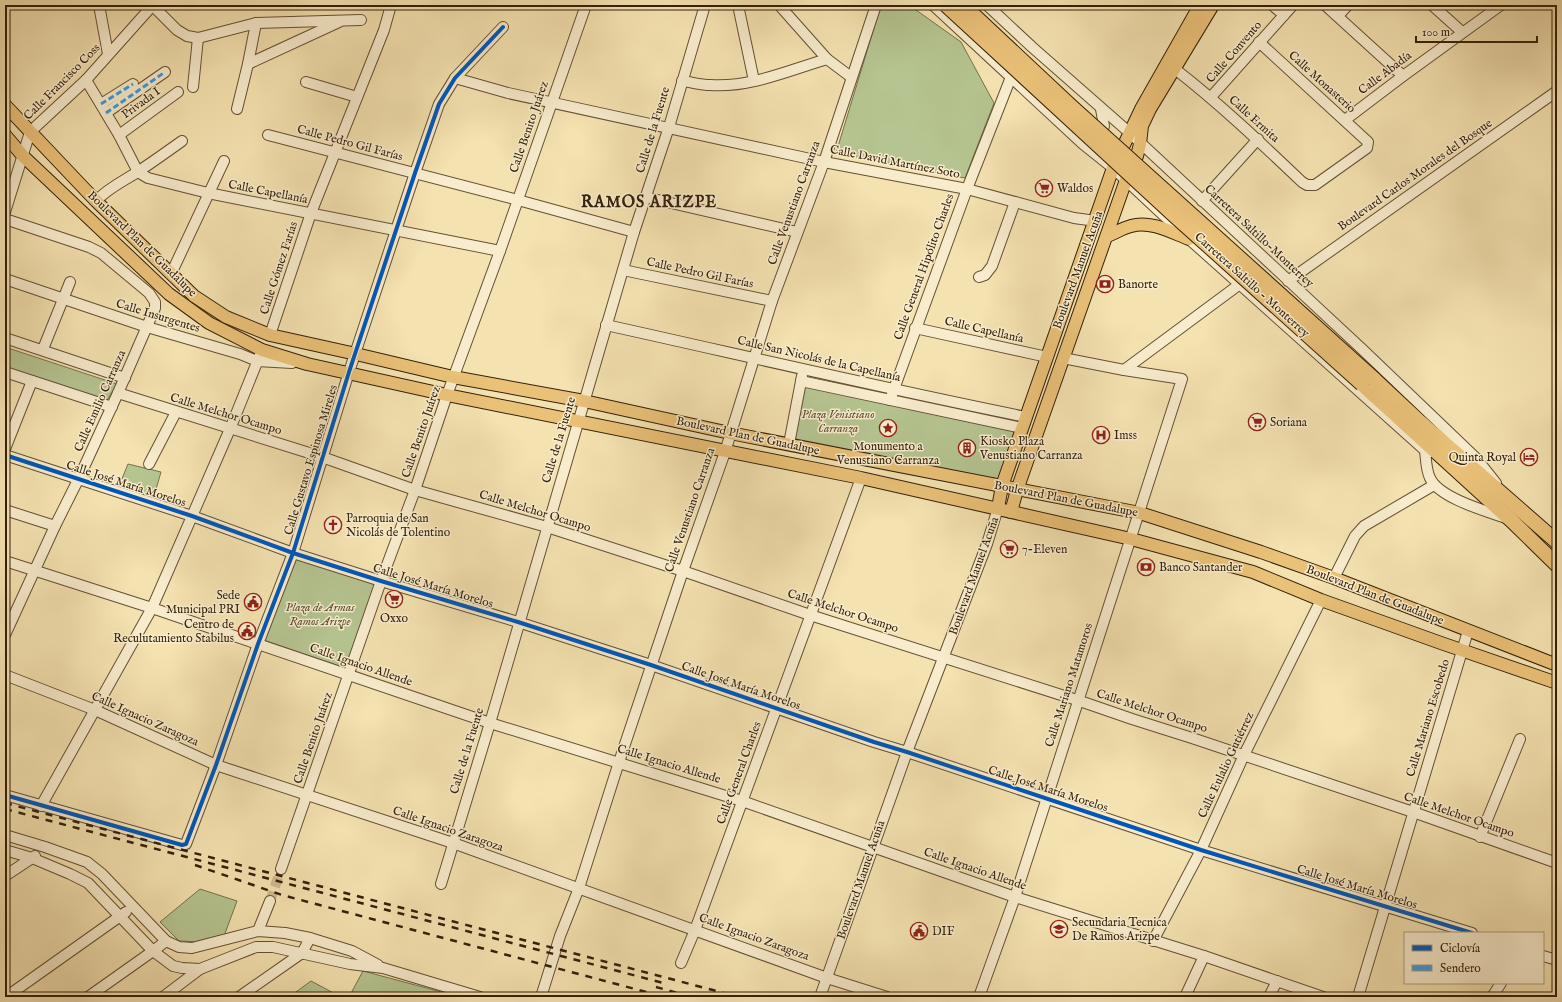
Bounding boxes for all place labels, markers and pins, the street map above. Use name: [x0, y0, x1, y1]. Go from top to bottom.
supermarket icon: Waldos: [1034, 178, 1054, 198]
place label: Waldos: [1057, 181, 1093, 196]
bank icon: Banorte: [1095, 274, 1115, 294]
place label: Banorte: [1118, 277, 1158, 292]
supermarket icon: Soriana: [1247, 412, 1267, 432]
place label: Soriana: [1270, 415, 1308, 430]
place icon: Monumento a Venustiano Carranza: [878, 418, 898, 438]
hospital icon: Imss: [1091, 425, 1111, 445]
place label: Imss: [1114, 428, 1137, 443]
place label: Kiosko Plaza Venustiano Carranza: [979, 434, 1083, 463]
building icon: Kiosko Plaza Venustiano Carranza: [957, 438, 977, 458]
place label: Monumento a Venustiano Carranza: [836, 439, 940, 468]
hotel icon: Quinta Royal: [1519, 447, 1539, 467]
place label: Quinta Royal: [1449, 450, 1517, 465]
place label: Parroquia de San Nicolás de Tolentino: [346, 511, 451, 540]
church icon: Parroquia de San Nicolás de Tolentino: [323, 515, 343, 535]
supermarket icon: 7-Eleven: [999, 539, 1019, 559]
place label: 7-Eleven: [1022, 542, 1068, 557]
bank icon: Banco Santander: [1136, 557, 1156, 577]
place label: Banco Santander: [1159, 560, 1243, 575]
place label: Sede Municipal PRI: [166, 588, 240, 618]
supermarket icon: Oxxo: [384, 589, 404, 609]
public building icon: Sede Municipal PRI: [243, 592, 263, 612]
place label: Oxxo: [380, 611, 408, 626]
place label: Centro de Reculutamiento Stabilus: [113, 617, 234, 646]
public building icon: Centro de Reculutamiento Stabilus: [237, 621, 257, 641]
place label: Secundaria Tecnica De Ramos Arizpe: [1072, 915, 1167, 945]
school or university icon: Secundaria Tecnica De Ramos Arizpe: [1049, 919, 1069, 939]
public building icon: DIF: [909, 921, 929, 941]
place label: DIF: [932, 924, 955, 939]

